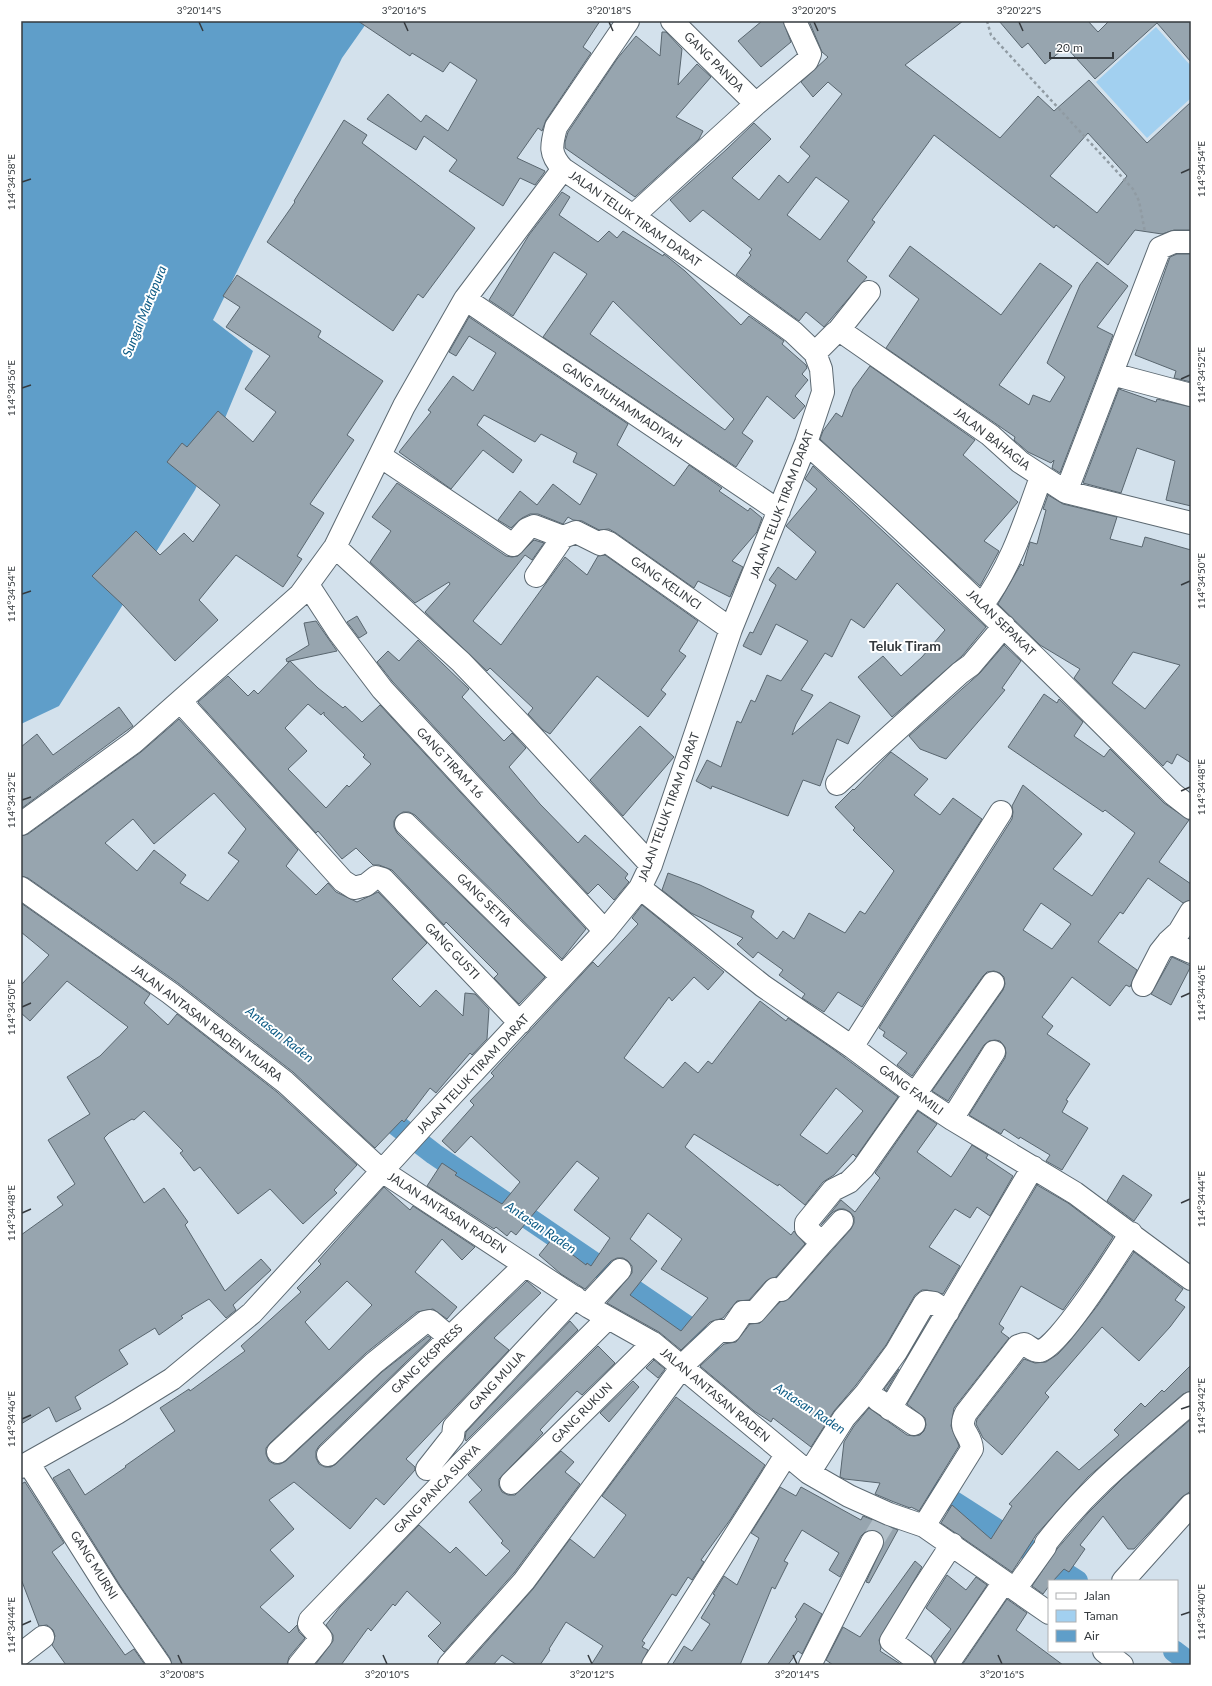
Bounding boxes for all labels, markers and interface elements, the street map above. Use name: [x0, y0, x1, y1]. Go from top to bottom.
text: 3°20'14"S: [177, 4, 221, 16]
text: 3°20'16"S: [382, 4, 426, 16]
text: 3°20'18"S: [587, 4, 631, 16]
text: 3°20'20"S: [792, 4, 836, 16]
text: 3°20'22"S: [997, 4, 1041, 16]
street label: GANG PANDA: [681, 29, 748, 95]
scale bar: [1050, 34, 1113, 60]
text: 20 m: [1056, 40, 1083, 55]
text: 114°34'54"E: [1195, 141, 1207, 197]
text: 114°34'58"E: [5, 154, 17, 210]
street label: JALAN TELUK TIRAM DARAT: [566, 167, 704, 270]
water label: Sungai Martapura: [118, 263, 170, 359]
text: 114°34'52"E: [1195, 347, 1207, 403]
street label: GANG MUHAMMADIYAH: [559, 359, 685, 450]
text: 114°34'56"E: [5, 360, 17, 416]
street label: JALAN BAHAGIA: [951, 404, 1034, 474]
street label: JALAN TELUK TIRAM DARAT: [746, 427, 817, 580]
street label: GANG KELINCI: [628, 553, 704, 612]
text: 114°34'50"E: [1195, 553, 1207, 609]
text: 114°34'54"E: [5, 566, 17, 622]
street label: JALAN SEPAKAT: [964, 586, 1039, 659]
district label: Teluk Tiram: [869, 637, 941, 654]
street label: GANG TIRAM 16: [414, 724, 487, 801]
street label: JALAN TELUK TIRAM DARAT: [634, 730, 703, 884]
text: 114°34'48"E: [1195, 759, 1207, 815]
text: 114°34'52"E: [5, 772, 17, 828]
street label: GANG SETIA: [454, 870, 515, 930]
street label: GANG GUSTI: [422, 919, 483, 982]
street label: JALAN ANTASAN RADEN MUARA: [129, 961, 286, 1085]
text: 114°34'46"E: [1195, 965, 1207, 1021]
text: 114°34'50"E: [5, 979, 17, 1035]
water label: Antasan Raden: [242, 1002, 317, 1066]
street label: JALAN TELUK TIRAM DARAT: [413, 1011, 532, 1136]
street label: GANG FAMILI: [876, 1061, 946, 1118]
street label: JALAN ANTASAN RADEN: [385, 1169, 509, 1257]
text: 114°34'44"E: [1195, 1171, 1207, 1227]
text: 114°34'48"E: [5, 1185, 17, 1241]
water label: Antasan Raden: [502, 1197, 579, 1257]
street label: GANG EKSPRESS: [388, 1321, 466, 1397]
street label: JALAN ANTASAN RADEN: [657, 1344, 773, 1445]
street label: GANG MULIA: [465, 1347, 528, 1413]
water label: Antasan Raden: [770, 1378, 849, 1437]
text: 114°34'42"E: [1195, 1378, 1207, 1434]
street label: GANG RUKUN: [548, 1379, 615, 1446]
text: 114°34'46"E: [5, 1391, 17, 1447]
street label: GANG PANCA SURYA: [390, 1440, 484, 1536]
street label: GANG MURNI: [67, 1528, 121, 1602]
legend: [1048, 1580, 1178, 1652]
text: 114°34'40"E: [1195, 1584, 1207, 1640]
text: Jalan: [1084, 1588, 1110, 1603]
text: 114°34'44"E: [5, 1597, 17, 1653]
text: Taman: [1084, 1608, 1118, 1623]
text: Air: [1084, 1628, 1100, 1643]
text: 3°20'08"S: [160, 1668, 204, 1680]
text: 3°20'10"S: [365, 1668, 409, 1680]
text: 3°20'12"S: [570, 1668, 614, 1680]
text: 3°20'14"S: [775, 1668, 819, 1680]
text: 3°20'16"S: [980, 1668, 1024, 1680]

